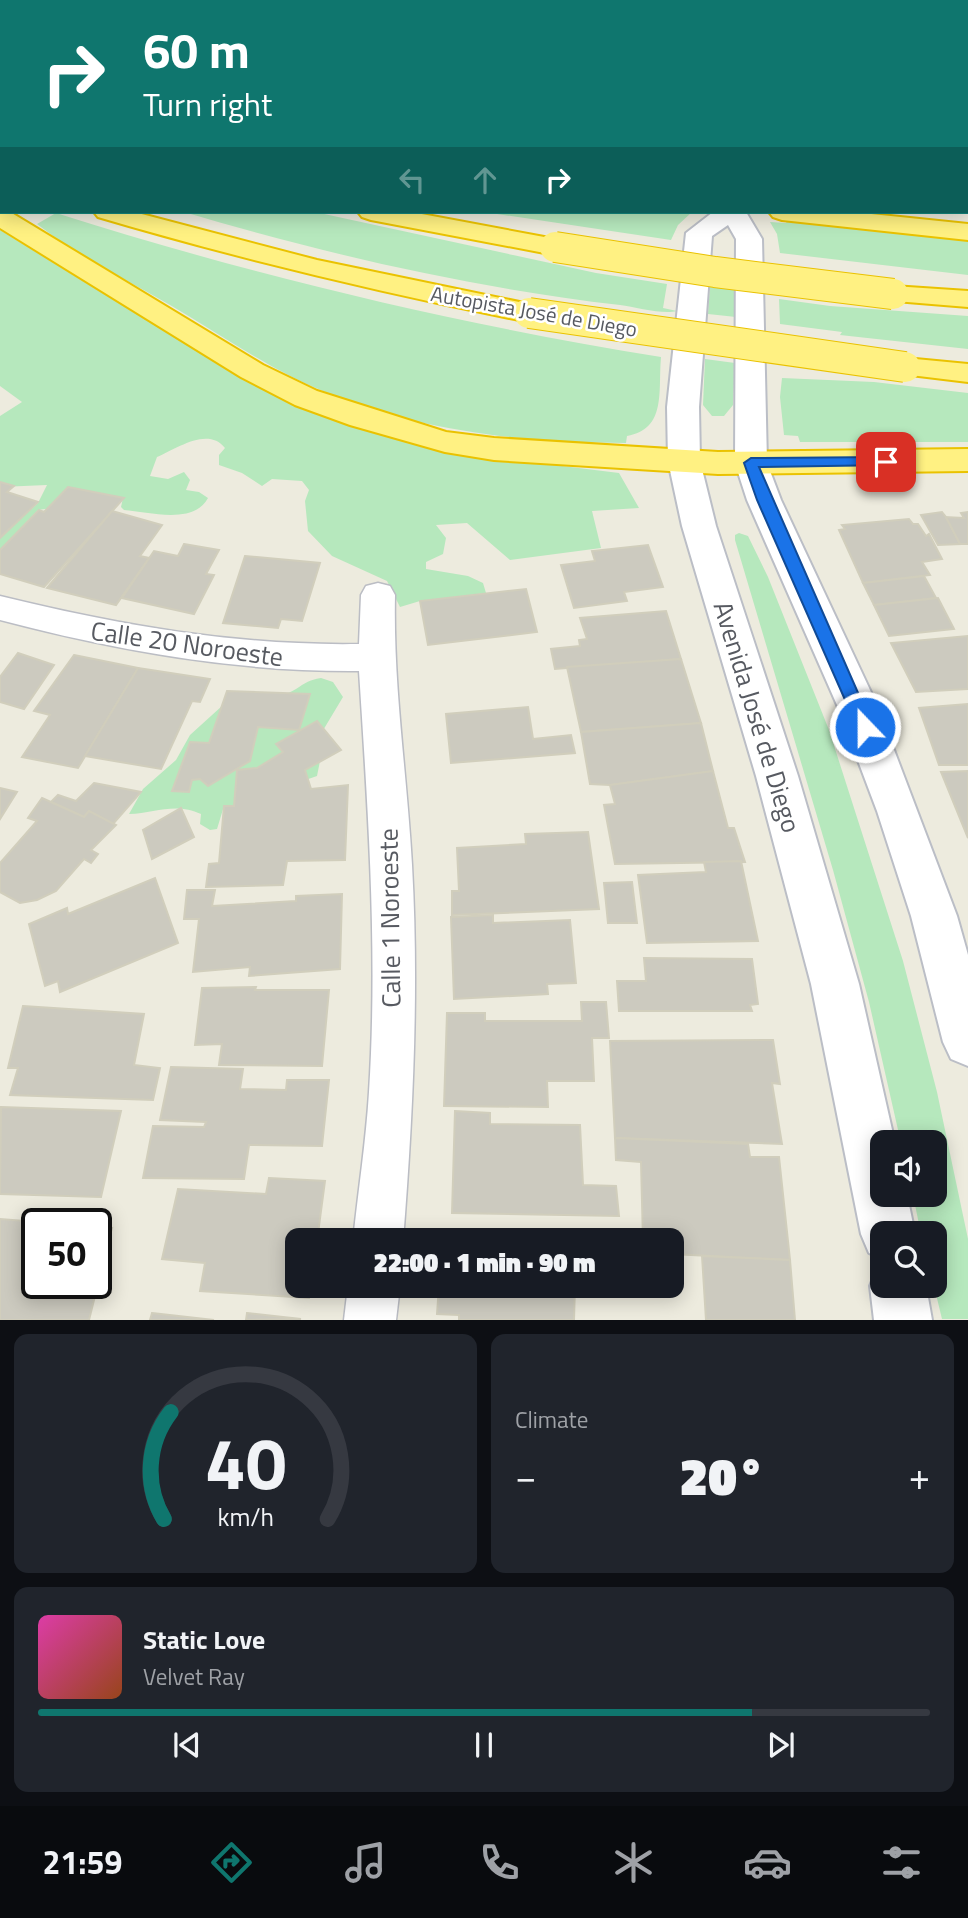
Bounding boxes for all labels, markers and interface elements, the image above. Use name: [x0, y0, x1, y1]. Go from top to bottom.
text: 60 m: [143, 12, 250, 87]
icon: right: [28, 28, 119, 119]
text: Turn right: [143, 80, 272, 128]
icon: left: [393, 161, 431, 199]
icon: ahead: [466, 161, 504, 199]
icon: right: [539, 161, 577, 199]
street label: Autopista José de Diego: [428, 277, 640, 345]
pin: [856, 432, 916, 492]
icon: arrive: [867, 443, 905, 481]
street label: Avenida José de Diego: [704, 596, 811, 837]
street label: Calle 20 Noroeste: [88, 611, 286, 676]
position arrow: [828, 690, 902, 764]
street label: Calle 1 Noroeste: [368, 828, 411, 1008]
map controls: [870, 1130, 947, 1298]
button: sound: [870, 1130, 947, 1207]
speed limit sign: 50: [21, 1208, 112, 1299]
button: search: [870, 1221, 947, 1298]
text: 22:00 · 1 min · 90 m: [374, 1243, 596, 1282]
text: Climate: [515, 1402, 588, 1437]
text: 40: [205, 1408, 286, 1518]
text: 20°: [680, 1436, 765, 1515]
text: −: [515, 1447, 536, 1505]
text: +: [909, 1447, 930, 1505]
text: km/h: [217, 1498, 274, 1536]
text: Static Love: [143, 1620, 265, 1659]
text: Velvet Ray: [143, 1659, 245, 1694]
icon: previous: [168, 1726, 206, 1764]
icon: pause: [465, 1726, 503, 1764]
icon: next: [762, 1726, 800, 1764]
text: 21:59: [42, 1838, 122, 1886]
icon: directions: [207, 1838, 256, 1887]
icon: music: [341, 1838, 390, 1887]
icon: phone: [475, 1838, 524, 1887]
icon: climate: [609, 1838, 658, 1887]
icon: car: [743, 1838, 792, 1887]
icon: filters: [877, 1838, 926, 1887]

